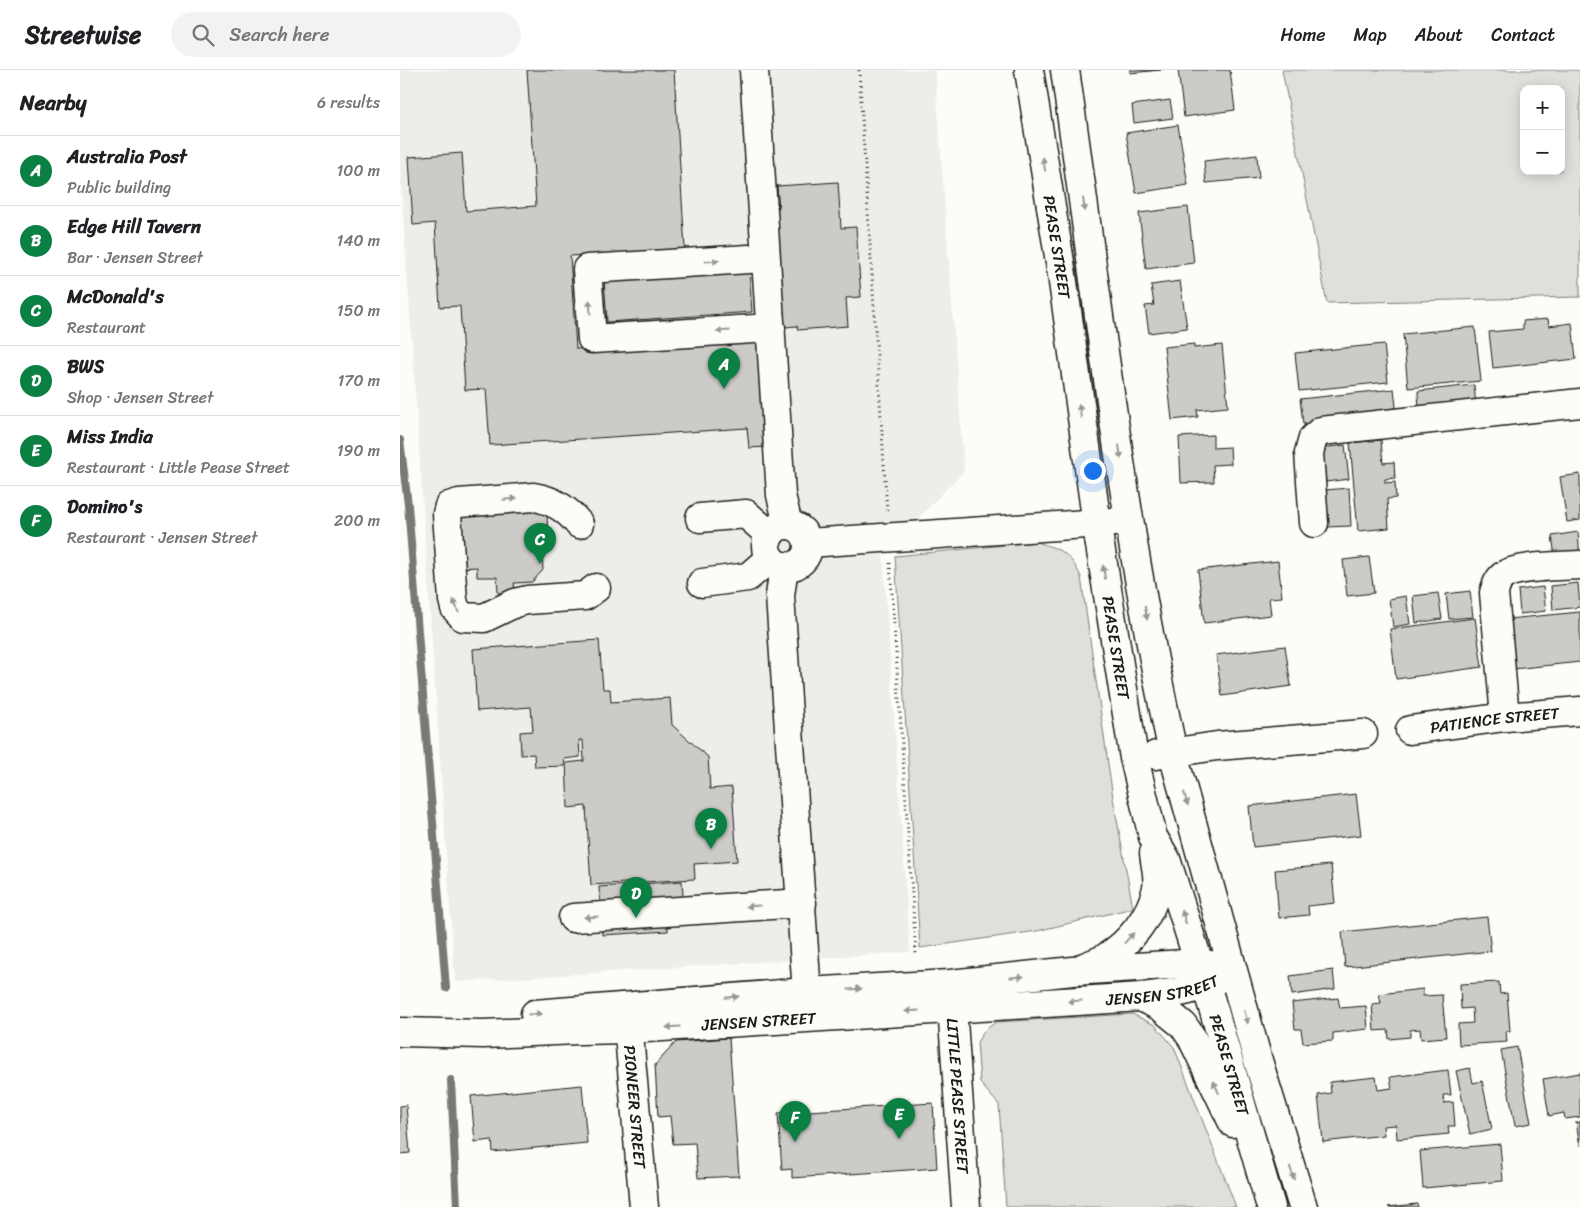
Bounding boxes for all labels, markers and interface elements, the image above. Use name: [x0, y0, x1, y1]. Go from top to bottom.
search box: [171, 12, 521, 57]
text: Streetwise: [25, 14, 141, 56]
text: Search here: [229, 18, 329, 51]
text: Home: [1281, 19, 1326, 51]
text: Map: [1354, 19, 1387, 51]
text: About: [1415, 19, 1463, 51]
text: Contact: [1491, 19, 1555, 51]
icon: search: [189, 21, 217, 49]
text: Nearby: [20, 84, 86, 122]
map controls: [1520, 85, 1565, 175]
button: +: [1520, 85, 1565, 130]
text: 6 results: [317, 88, 380, 117]
button: −: [1520, 130, 1565, 175]
text: Australia Post: [67, 140, 187, 173]
one-way arrow: [1039, 155, 1047, 171]
text: A: [31, 156, 41, 185]
text: 100 m: [336, 156, 380, 185]
text: Public building: [67, 173, 171, 202]
street label: PEASE STREET: [1035, 193, 1080, 301]
one-way arrow: [1081, 197, 1089, 213]
text: Edge Hill Tavern: [67, 210, 201, 243]
text: B: [31, 226, 41, 255]
text: 140 m: [337, 226, 380, 255]
text: Bar · Jensen Street: [67, 243, 203, 272]
one-way arrow: [705, 257, 721, 265]
text: McDonald's: [67, 280, 164, 313]
text: C: [31, 296, 41, 325]
text: 150 m: [337, 296, 380, 325]
one-way arrow: [586, 298, 594, 314]
text: Restaurant: [67, 313, 146, 342]
one-way arrow: [714, 327, 730, 335]
pin: A: [708, 348, 740, 389]
text: BWS: [67, 350, 104, 383]
text: D: [31, 366, 41, 395]
text: 170 m: [337, 366, 380, 395]
text: Shop · Jensen Street: [67, 383, 213, 412]
one-way arrow: [1076, 403, 1084, 419]
text: Miss India: [67, 420, 153, 453]
text: E: [32, 436, 40, 465]
text: 190 m: [337, 436, 380, 465]
one-way arrow: [1116, 445, 1124, 461]
text: Restaurant · Little Pease Street: [67, 453, 290, 482]
your location: [1080, 458, 1106, 484]
text: Domino's: [67, 490, 142, 523]
one-way arrow: [502, 495, 518, 503]
text: F: [32, 506, 40, 535]
text: 200 m: [334, 506, 380, 535]
text: Restaurant · Jensen Street: [67, 523, 257, 552]
pin: C: [524, 523, 556, 564]
one-way arrow: [1100, 563, 1108, 579]
street label: PEASE STREET: [1094, 594, 1139, 702]
one-way arrow: [451, 599, 459, 613]
one-way arrow: [1143, 605, 1151, 621]
street label: PATIENCE STREET: [1428, 698, 1561, 742]
one-way arrow: [1182, 792, 1190, 807]
pin: B: [695, 808, 727, 849]
pin: D: [620, 877, 652, 918]
one-way arrow: [745, 902, 761, 910]
one-way arrow: [1180, 909, 1188, 924]
one-way arrow: [583, 913, 599, 921]
one-way arrow: [1124, 931, 1135, 944]
street label: JENSEN STREET: [1104, 965, 1225, 1014]
one-way arrow: [1009, 973, 1025, 981]
one-way arrow: [847, 984, 863, 992]
one-way arrow: [724, 993, 740, 1001]
one-way arrow: [1066, 998, 1082, 1006]
street label: JENSEN STREET: [700, 1003, 818, 1039]
one-way arrow: [904, 1008, 920, 1016]
one-way arrow: [527, 1009, 543, 1017]
one-way arrow: [1242, 1009, 1250, 1024]
street label: PEASE STREET: [1201, 1010, 1258, 1120]
street label: LITTLE PEASE STREET: [938, 1017, 978, 1176]
one-way arrow: [664, 1023, 680, 1031]
street label: PIONEER STREET: [615, 1044, 655, 1171]
one-way arrow: [1211, 1080, 1219, 1094]
pin: E: [883, 1098, 915, 1139]
pin: F: [779, 1101, 811, 1142]
one-way arrow: [1289, 1165, 1296, 1180]

